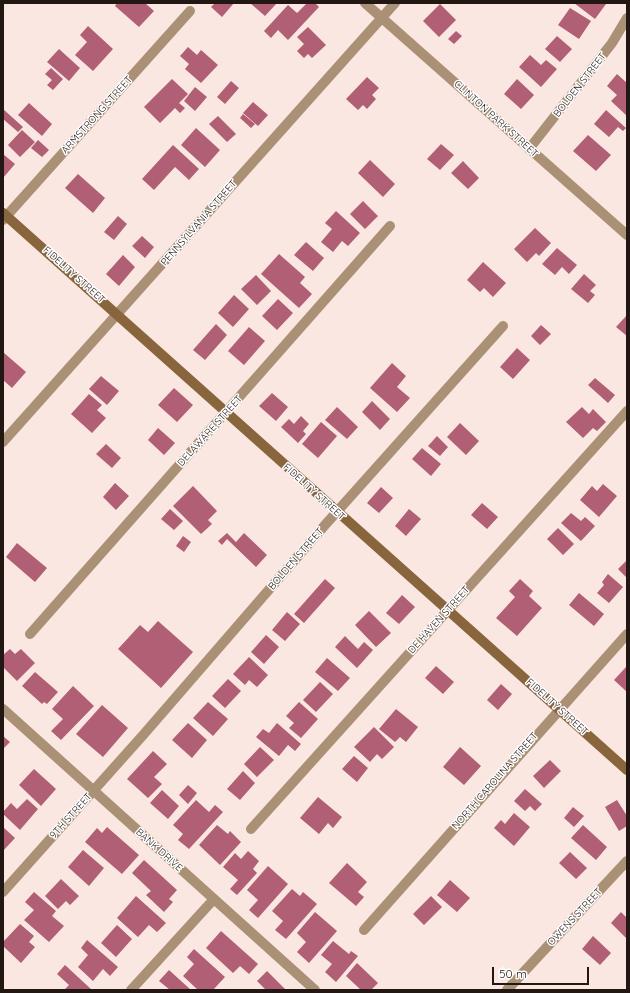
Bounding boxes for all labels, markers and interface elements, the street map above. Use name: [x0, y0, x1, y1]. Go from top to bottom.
street label: BOLDEN STREET: [551, 51, 609, 119]
street label: ARMSTRONG STREET: [59, 74, 135, 156]
street label: CLINTON PARK STREET: [451, 78, 541, 160]
street label: PENNSYLVANIA STREET: [159, 178, 239, 268]
street label: FIDELITY STREET: [41, 244, 107, 306]
street label: DELAWARE STREET: [175, 393, 245, 469]
street label: FIDELITY STREET: [281, 461, 347, 523]
street label: BOLDEN STREET: [266, 526, 326, 592]
street label: DE HAVEN STREET: [406, 584, 472, 656]
street label: FIDELITY STREET: [524, 676, 590, 738]
street label: NORTH CAROLINA STREET: [450, 730, 540, 832]
street label: 9TH STREET: [47, 791, 95, 841]
street label: BANK DRIVE: [133, 826, 185, 874]
street label: OWENS STREET: [545, 886, 605, 948]
scale bar: [494, 959, 591, 985]
text: 50 m: [499, 966, 527, 981]

